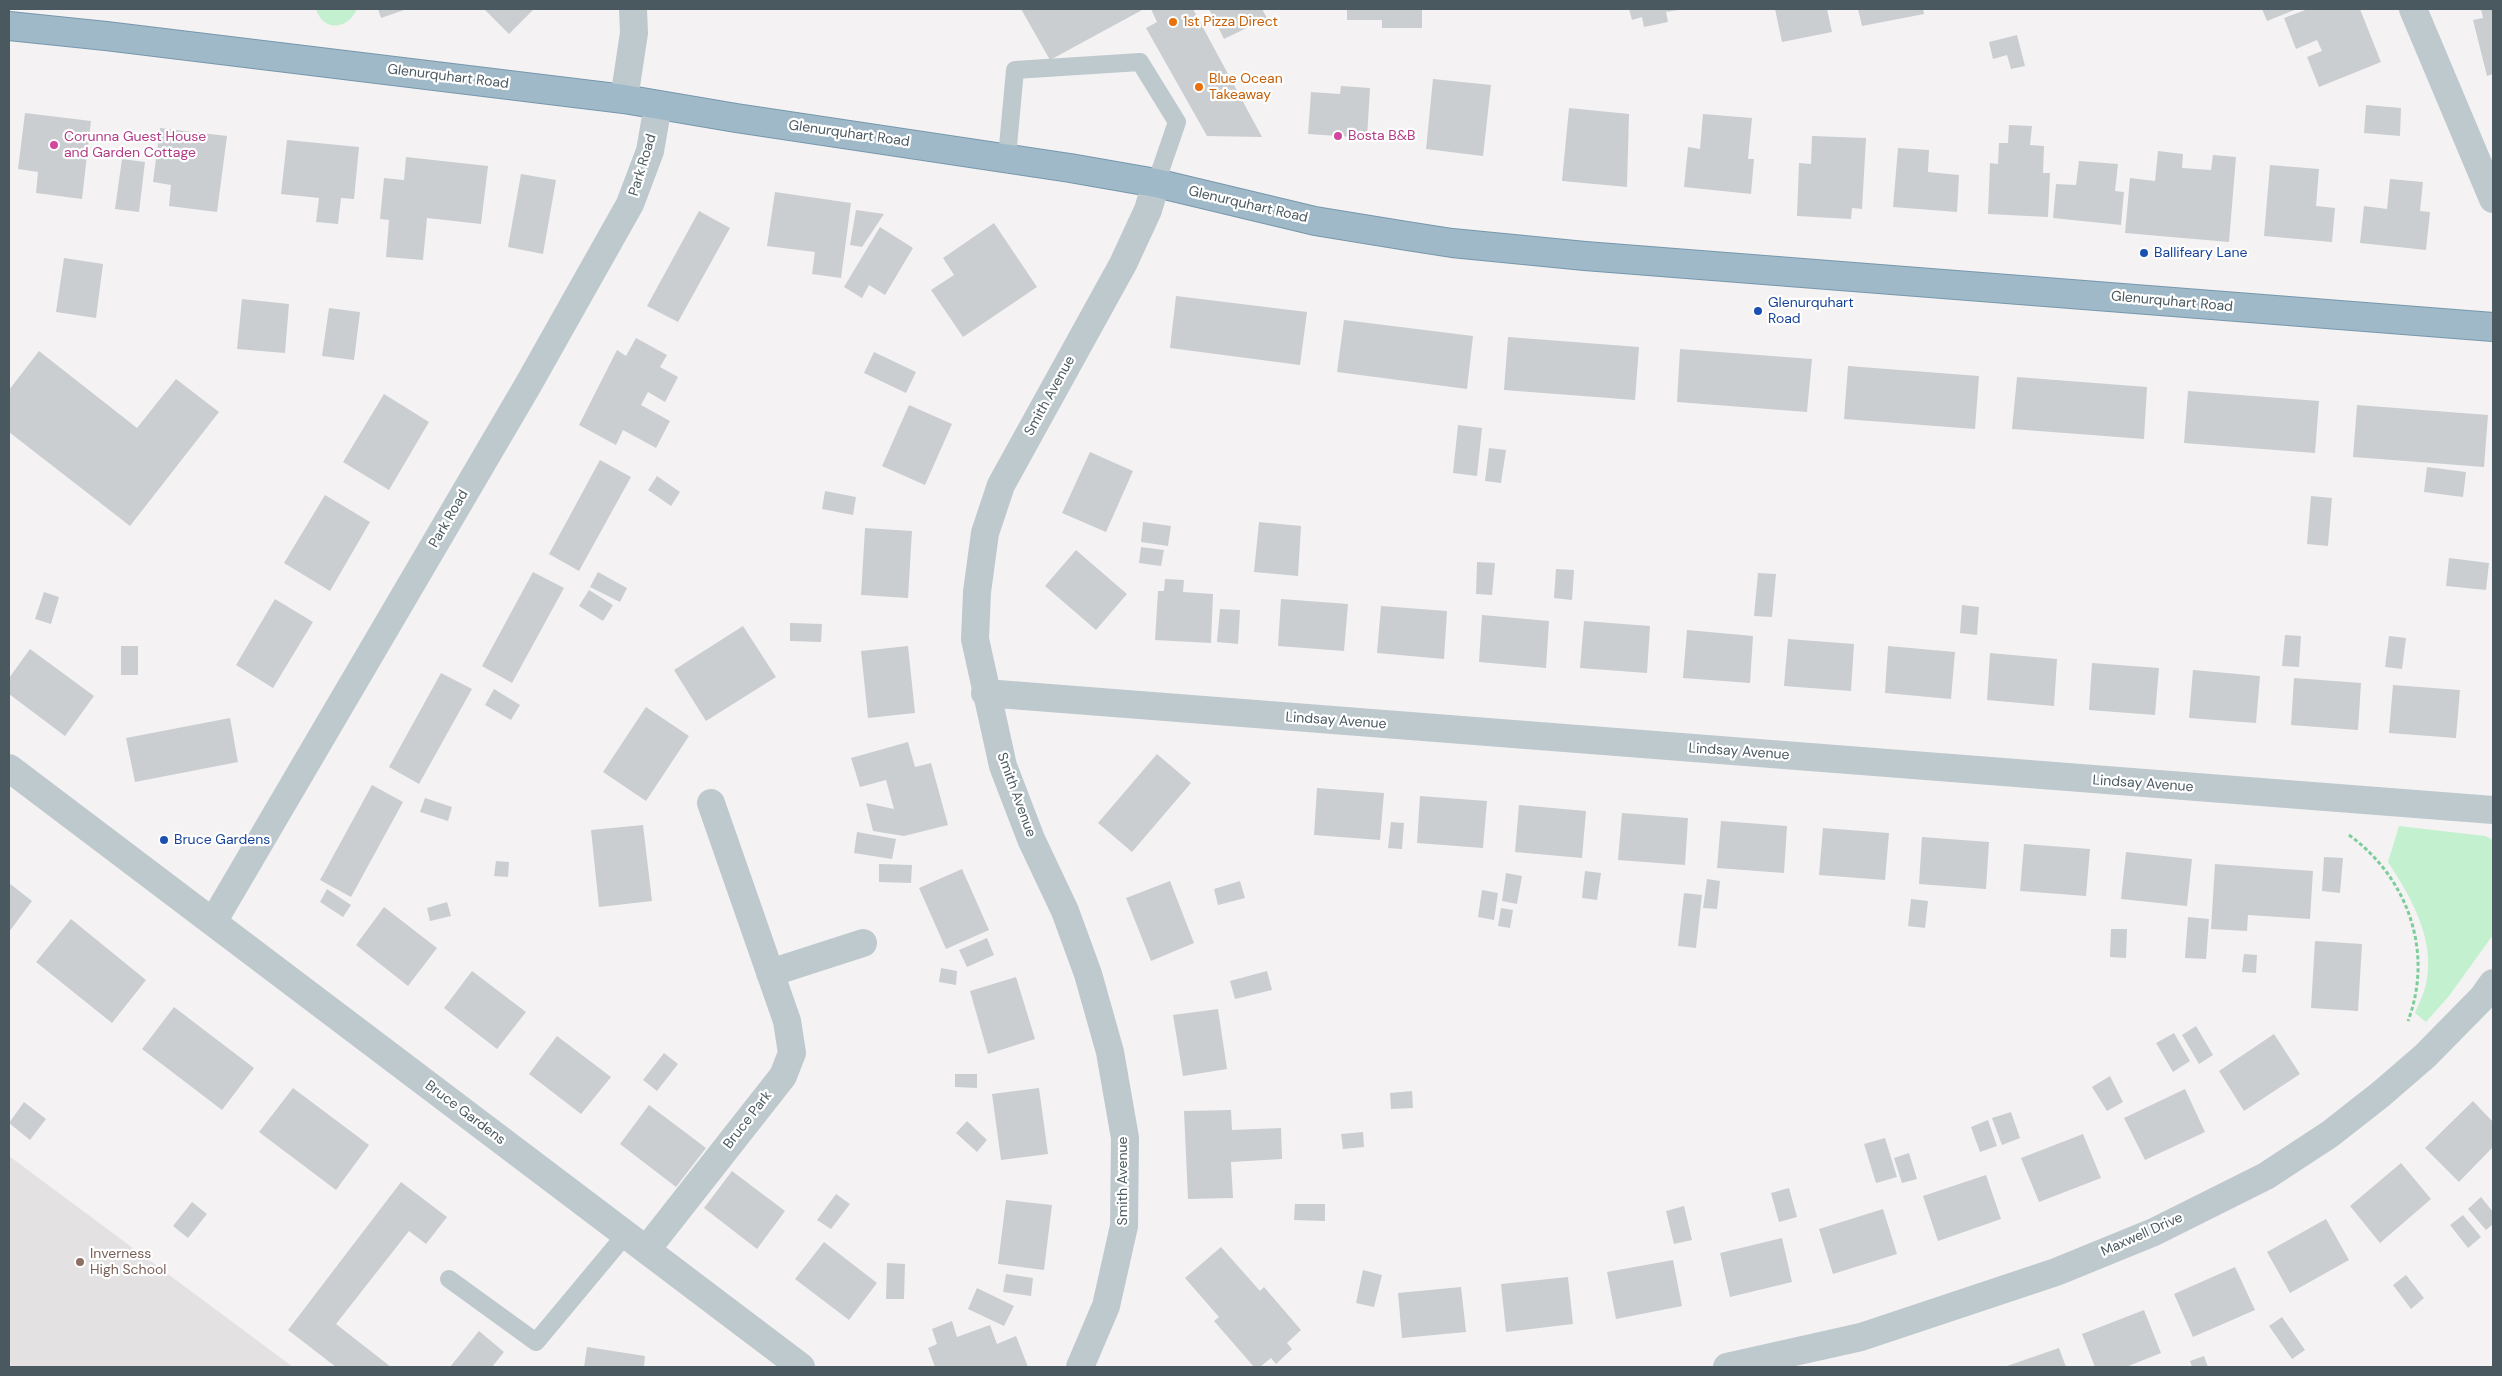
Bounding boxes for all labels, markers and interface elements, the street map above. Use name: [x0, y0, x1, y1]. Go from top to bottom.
place label: 1st Pizza Direct: [1183, 14, 1278, 30]
marker: 1st Pizza Direct: [1167, 16, 1179, 28]
street label: Glenurquhart Road: [386, 61, 510, 93]
place label: Blue Ocean Takeaway: [1209, 71, 1283, 104]
marker: Blue Ocean Takeaway: [1193, 81, 1205, 93]
street label: Glenurquhart Road: [787, 117, 911, 151]
place label: Bosta B&B: [1348, 128, 1415, 144]
place label: Corunna Guest House and Garden Cottage: [64, 129, 206, 162]
marker: Bosta B&B: [1332, 130, 1344, 142]
street label: Park Road: [626, 132, 660, 198]
marker: Corunna Guest House and Garden Cottage: [48, 139, 60, 151]
street label: Glenurquhart Road: [1187, 183, 1309, 227]
place label: Ballifeary Lane: [2154, 245, 2247, 261]
marker: Ballifeary Lane: [2138, 247, 2150, 259]
street label: Glenurquhart Road: [2110, 288, 2234, 316]
place label: Glenurquhart Road: [1768, 295, 1854, 328]
marker: Glenurquhart Road: [1752, 305, 1764, 317]
street label: Smith Avenue: [1021, 353, 1079, 439]
street label: Park Road: [426, 487, 472, 551]
street label: Lindsay Avenue: [1285, 709, 1387, 733]
street label: Lindsay Avenue: [1688, 740, 1790, 764]
street label: Smith Avenue: [993, 750, 1039, 840]
street label: Lindsay Avenue: [2092, 772, 2194, 796]
place label: Bruce Gardens: [174, 832, 270, 848]
marker: Bruce Gardens: [158, 834, 170, 846]
street label: Bruce Gardens: [422, 1077, 508, 1149]
street label: Bruce Park: [720, 1088, 776, 1152]
street label: Smith Avenue: [1115, 1137, 1131, 1225]
street label: Maxwell Drive: [2098, 1209, 2186, 1261]
place label: Inverness High School: [90, 1246, 166, 1278]
marker: Inverness High School: [74, 1256, 86, 1268]

